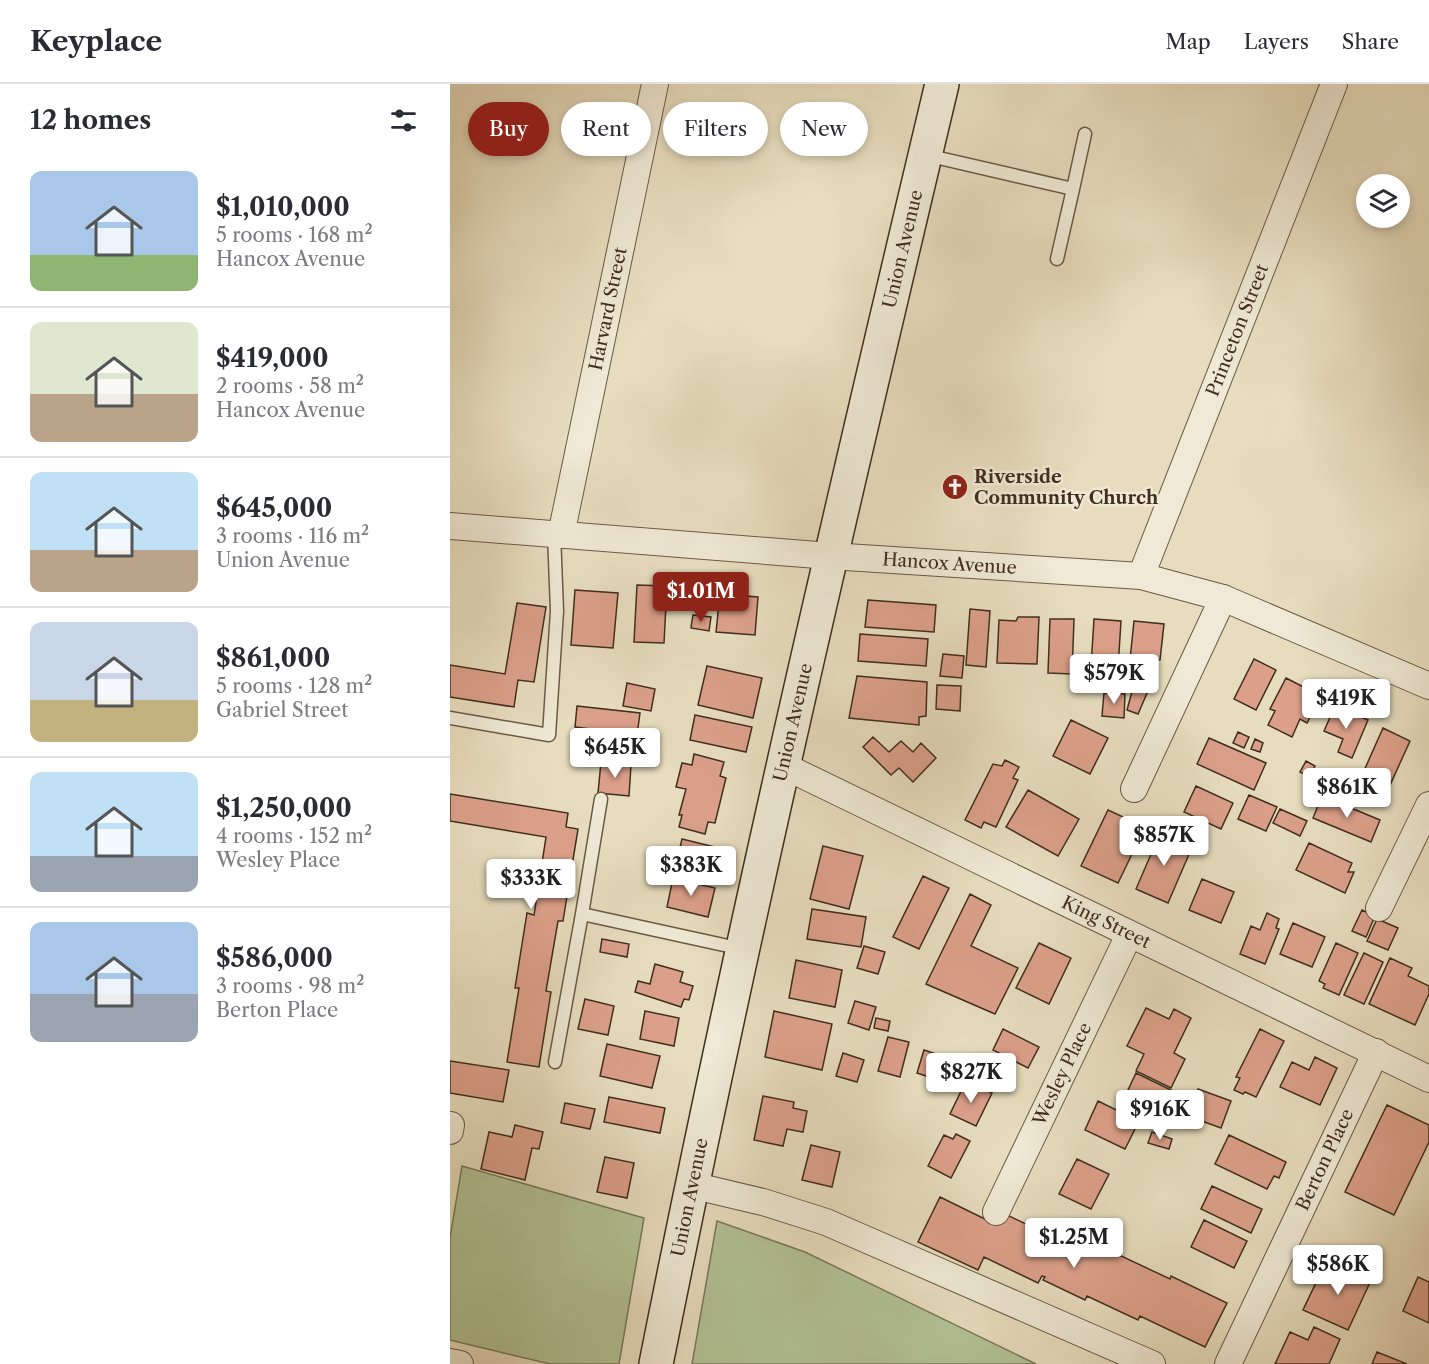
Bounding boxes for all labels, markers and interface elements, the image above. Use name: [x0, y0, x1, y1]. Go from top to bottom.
text: Keyplace: [30, 24, 162, 58]
text: Map: [1166, 29, 1211, 54]
text: Layers: [1244, 29, 1309, 54]
text: Share: [1342, 29, 1399, 54]
chip: Buy: [468, 102, 549, 156]
chip: Rent: [561, 102, 651, 156]
chip: Filters: [663, 102, 768, 156]
chip: New: [780, 102, 868, 156]
text: 12 homes: [30, 104, 151, 136]
icon: filters: [387, 104, 420, 137]
map controls: [1356, 174, 1410, 228]
button: layers: [1356, 174, 1410, 228]
street label: Union Avenue: [878, 188, 927, 310]
text: $1,010,000: [216, 191, 350, 223]
icon: home: [78, 195, 150, 267]
text: 5 rooms · 168 m²: [216, 223, 373, 247]
street label: Harvard Street: [585, 245, 632, 372]
text: Hancox Avenue: [216, 247, 365, 271]
street label: Princeton Street: [1202, 260, 1274, 400]
text: $419,000: [216, 342, 329, 374]
icon: home: [78, 346, 150, 418]
text: 2 rooms · 58 m²: [216, 374, 364, 398]
text: Hancox Avenue: [216, 398, 365, 422]
place label: Riverside Community Church: [974, 466, 1159, 509]
church icon: Riverside Community Church: [940, 472, 970, 502]
text: $645,000: [216, 492, 332, 524]
icon: home: [78, 496, 150, 568]
text: 3 rooms · 116 m²: [216, 524, 369, 548]
text: Union Avenue: [216, 548, 350, 572]
street label: Hancox Avenue: [882, 548, 1017, 579]
pin: $1.01M: [652, 572, 750, 623]
text: $1.01M: [667, 579, 735, 603]
text: $861,000: [216, 642, 330, 674]
icon: home: [78, 646, 150, 718]
pin: $579K: [1072, 654, 1156, 705]
street label: Union Avenue: [769, 661, 817, 784]
text: $579K: [1084, 661, 1144, 685]
text: 5 rooms · 128 m²: [216, 674, 372, 698]
pin: $419K: [1304, 679, 1388, 730]
text: $419K: [1316, 686, 1376, 710]
text: Gabriel Street: [216, 698, 348, 722]
pin: $645K: [573, 728, 657, 779]
text: $645K: [584, 735, 646, 759]
pin: $861K: [1305, 768, 1389, 819]
text: $861K: [1317, 775, 1377, 799]
text: $1,250,000: [216, 792, 352, 824]
icon: home: [78, 796, 150, 868]
pin: $857K: [1122, 816, 1206, 867]
text: $857K: [1134, 823, 1194, 847]
text: 4 rooms · 152 m²: [216, 824, 372, 848]
pin: $383K: [649, 846, 733, 897]
text: Wesley Place: [216, 848, 340, 872]
text: $383K: [660, 853, 722, 877]
pin: $333K: [489, 859, 573, 910]
text: $333K: [500, 866, 562, 890]
street label: King Street: [1058, 891, 1155, 953]
text: $586,000: [216, 942, 333, 974]
icon: home: [78, 946, 150, 1018]
text: 3 rooms · 98 m²: [216, 974, 364, 998]
text: Berton Place: [216, 998, 338, 1022]
street label: Wesley Place: [1028, 1019, 1096, 1130]
pin: $827K: [929, 1053, 1013, 1104]
text: $827K: [940, 1060, 1002, 1084]
pin: $916K: [1118, 1090, 1202, 1141]
text: $916K: [1130, 1097, 1190, 1121]
street label: Berton Place: [1291, 1105, 1358, 1214]
street label: Union Avenue: [667, 1136, 713, 1259]
pin: $1.25M: [1025, 1218, 1123, 1269]
text: $1.25M: [1039, 1225, 1109, 1249]
pin: $586K: [1296, 1245, 1380, 1296]
text: $586K: [1307, 1252, 1369, 1276]

